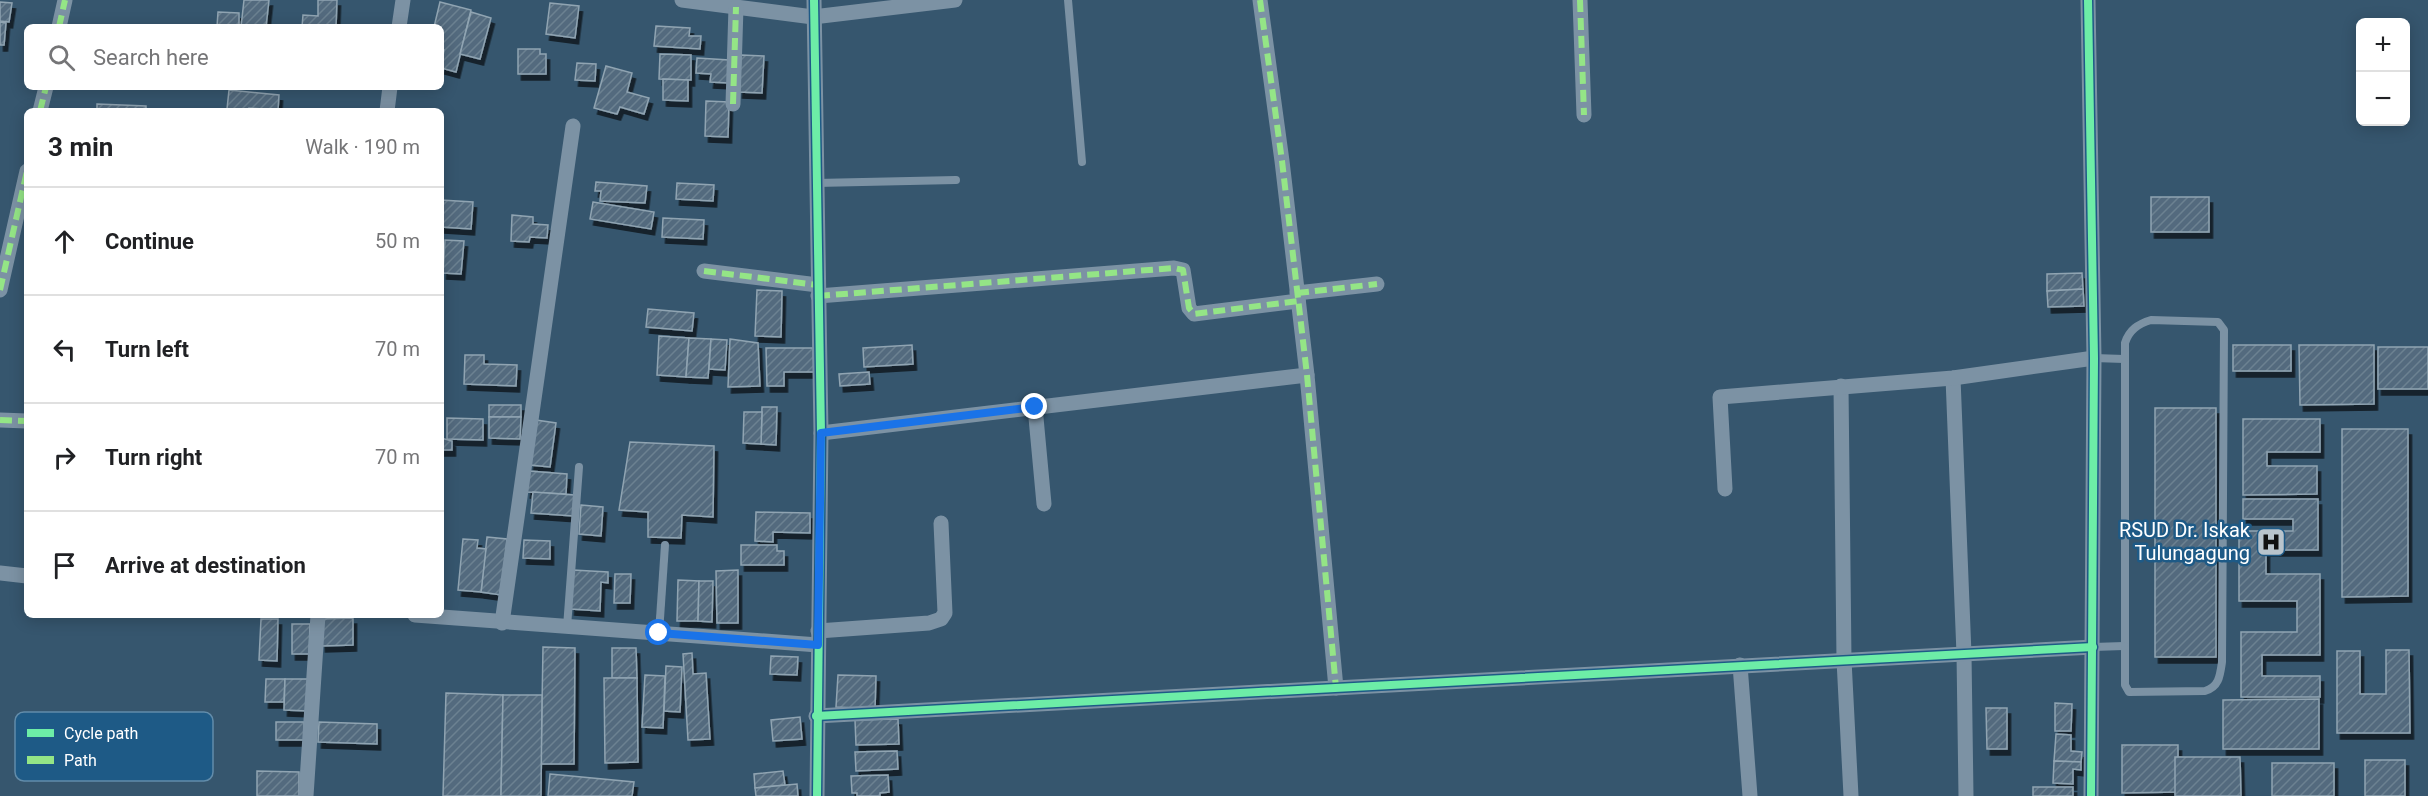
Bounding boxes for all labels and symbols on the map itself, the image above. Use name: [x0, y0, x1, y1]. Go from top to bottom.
route end: [1021, 393, 1047, 419]
place label: RSUD Dr. Iskak Tulungagung: [2119, 518, 2251, 565]
hospital icon: RSUD Dr. Iskak Tulungagung: [2255, 526, 2287, 558]
route start: [645, 619, 671, 645]
legend: [15, 712, 213, 781]
text: Cycle path: [64, 724, 138, 743]
text: Path: [64, 751, 97, 770]

